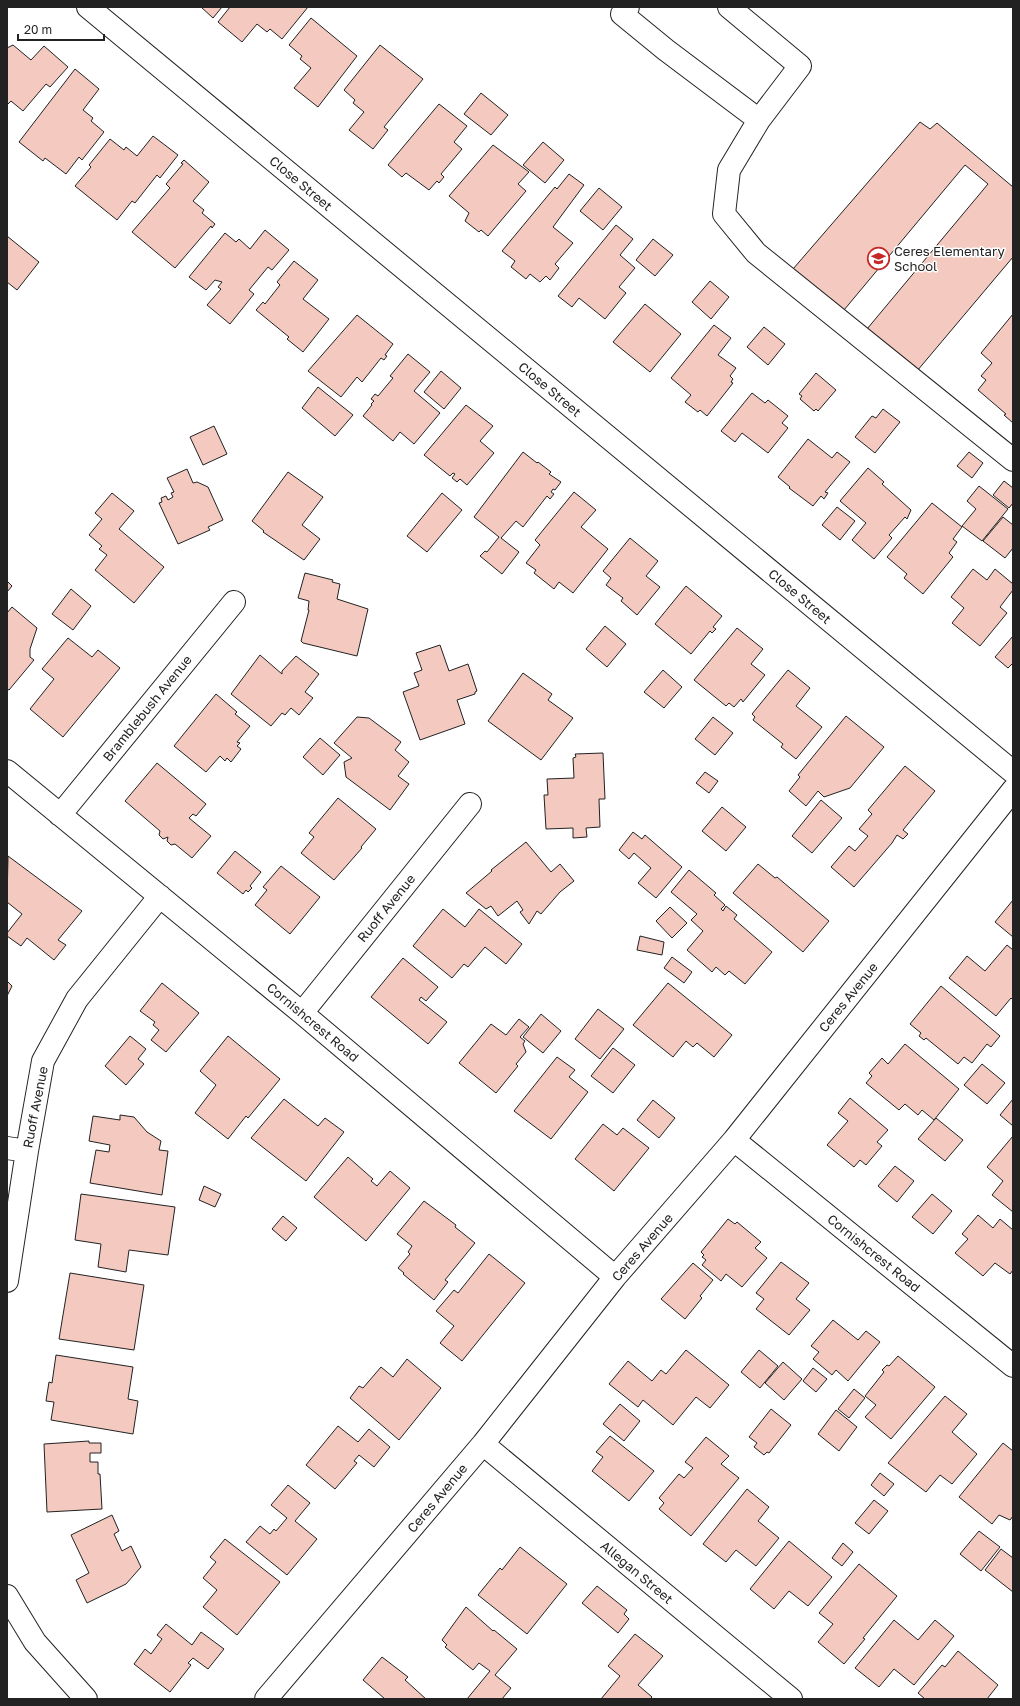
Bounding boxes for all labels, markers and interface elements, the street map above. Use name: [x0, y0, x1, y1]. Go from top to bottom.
scale bar: [18, 16, 104, 42]
text: 20 m: [24, 22, 52, 37]
street label: Close Street: [266, 152, 336, 214]
place label: Ceres Elementary School: [894, 243, 1005, 274]
school or university icon: Ceres Elementary School: [865, 245, 891, 271]
street label: Close Street: [515, 358, 585, 420]
street label: Close Street: [765, 565, 835, 627]
street label: Bramblebush Avenue: [99, 652, 195, 764]
street label: Ruoff Avenue: [354, 871, 418, 945]
street label: Ceres Avenue: [815, 959, 881, 1035]
street label: Cornishcrest Road: [264, 979, 362, 1065]
street label: Ruoff Avenue: [19, 1065, 51, 1149]
street label: Ceres Avenue: [608, 1210, 676, 1284]
street label: Cornishcrest Road: [824, 1211, 924, 1295]
street label: Ceres Avenue: [404, 1460, 470, 1536]
street label: Allegan Street: [598, 1537, 676, 1607]

